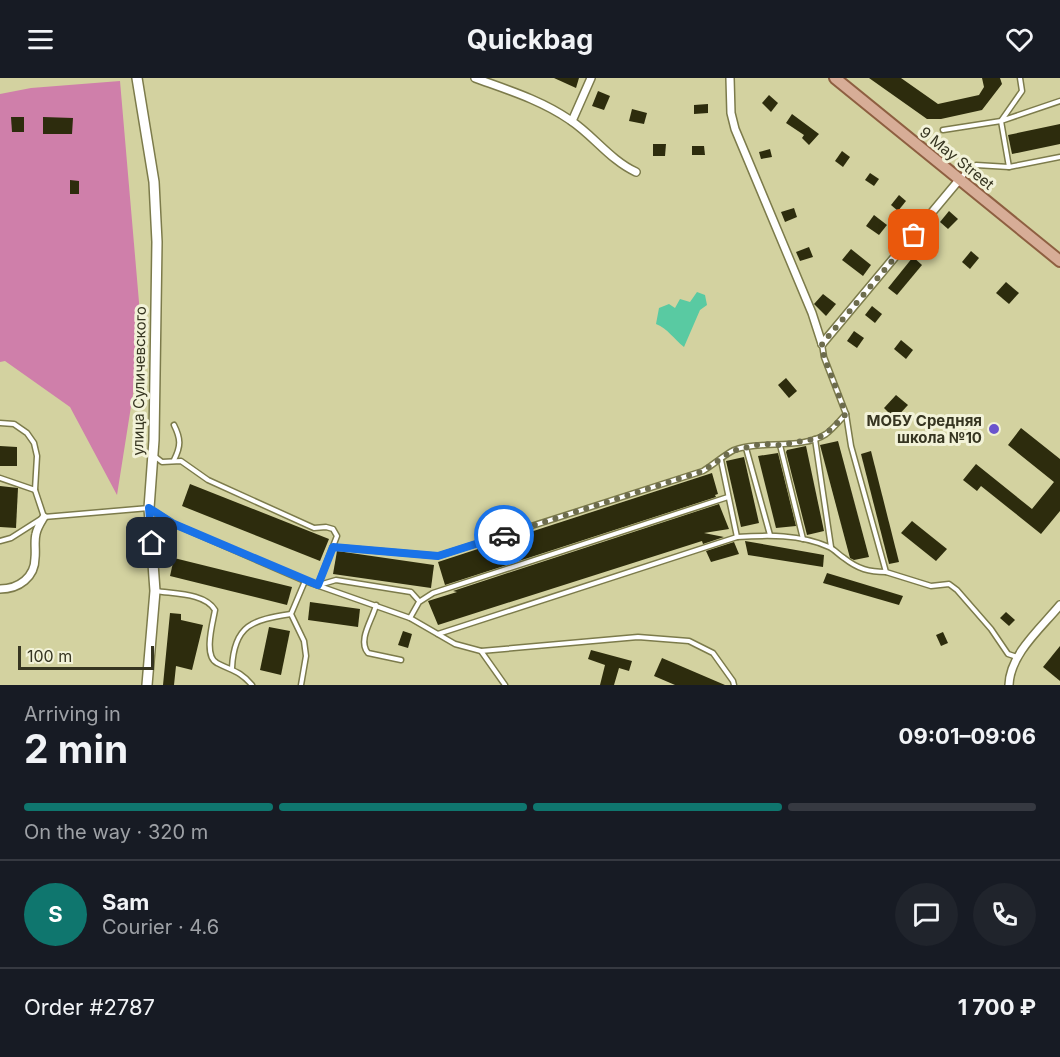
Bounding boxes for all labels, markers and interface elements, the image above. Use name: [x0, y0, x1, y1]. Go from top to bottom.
icon: menu: [24, 23, 57, 56]
text: Quickbag: [467, 23, 593, 56]
icon: heart: [1003, 23, 1036, 56]
street label: 9 May Street: [916, 122, 998, 194]
pin: [888, 209, 939, 260]
icon: bag: [897, 218, 930, 251]
street label: улица Суличевского: [128, 306, 150, 456]
place label: МОБУ Средняя школа №10: [867, 411, 982, 447]
marker: МОБУ Средняя школа №10: [987, 422, 1001, 436]
courier: [474, 505, 534, 565]
pin: [126, 517, 177, 568]
icon: car: [488, 519, 521, 552]
icon: home: [135, 526, 168, 559]
scale bar: [18, 643, 154, 670]
text: 100 m: [27, 646, 72, 666]
text: Arriving in: [24, 702, 121, 726]
text: 09:01–09:06: [899, 723, 1036, 749]
text: 2 min: [24, 725, 128, 772]
text: On the way · 320 m: [24, 820, 208, 844]
button: chat: [895, 883, 958, 946]
button: phone: [973, 883, 1036, 946]
text: Sam: [102, 889, 149, 915]
text: S: [48, 901, 63, 927]
text: Courier · 4.6: [102, 915, 219, 939]
text: Order #2787: [24, 994, 155, 1020]
text: 1 700 ₽: [958, 994, 1036, 1020]

